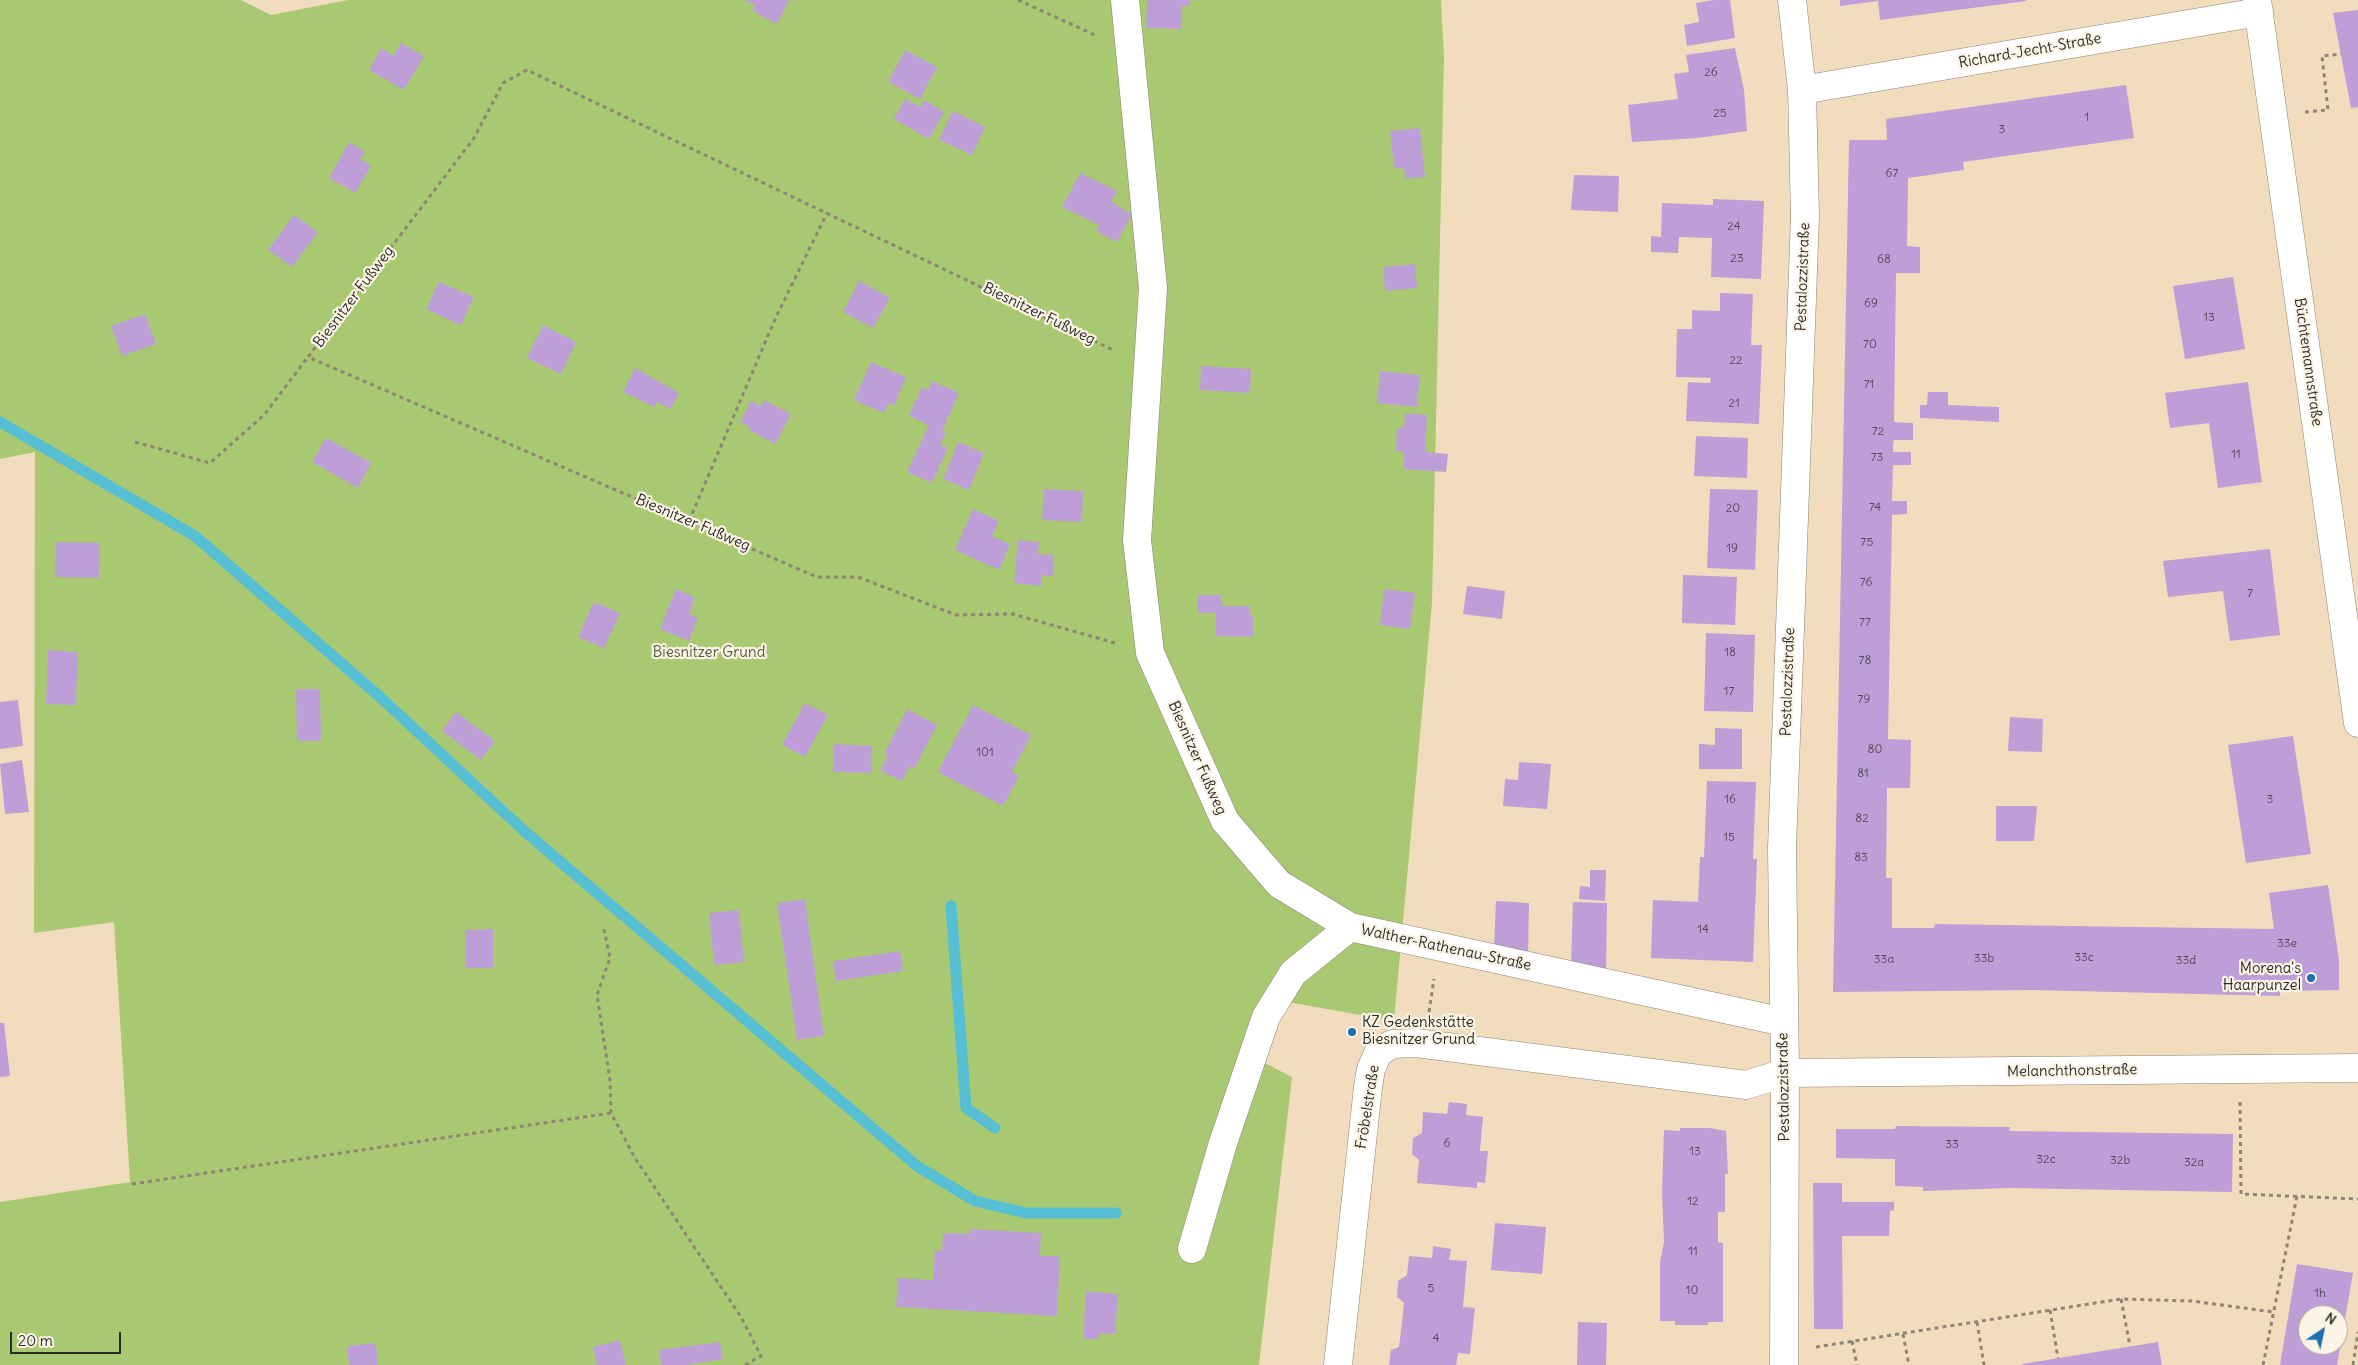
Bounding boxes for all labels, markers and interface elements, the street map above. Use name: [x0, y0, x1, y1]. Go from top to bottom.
street label: Richard-Jecht-Straße: [1957, 30, 2103, 72]
house number: 26: [1704, 66, 1718, 80]
house number: 25: [1713, 107, 1727, 121]
house number: 1: [2085, 111, 2089, 125]
house number: 3: [1999, 123, 2005, 137]
house number: 67: [1886, 167, 1898, 181]
house number: 24: [1727, 220, 1741, 234]
street label: Pestalozzistraße: [1792, 222, 1814, 332]
street label: Biesnitzer Fußweg: [310, 243, 398, 351]
house number: 23: [1730, 252, 1744, 266]
house number: 68: [1877, 253, 1891, 267]
street label: Biesnitzer Fußweg: [980, 279, 1098, 349]
house number: 69: [1864, 297, 1878, 311]
street label: Büchtemannstraße: [2290, 297, 2326, 427]
house number: 13: [2203, 311, 2215, 325]
house number: 70: [1863, 338, 1877, 352]
house number: 22: [1729, 354, 1743, 368]
house number: 71: [1864, 378, 1874, 392]
house number: 21: [1728, 397, 1740, 411]
house number: 72: [1872, 425, 1884, 439]
house number: 11: [2231, 448, 2241, 462]
house number: 73: [1871, 451, 1883, 465]
street label: Biesnitzer Fußweg: [633, 491, 753, 555]
house number: 74: [1869, 501, 1881, 515]
house number: 20: [1726, 502, 1740, 516]
house number: 75: [1861, 536, 1873, 550]
house number: 19: [1726, 542, 1738, 556]
house number: 76: [1860, 576, 1872, 590]
house number: 7: [2247, 587, 2253, 601]
house number: 77: [1859, 616, 1871, 630]
street label: Pestalozzistraße: [1777, 627, 1799, 737]
park label: Biesnitzer Grund: [652, 644, 766, 662]
house number: 18: [1724, 646, 1736, 660]
house number: 78: [1859, 654, 1871, 668]
house number: 17: [1724, 685, 1734, 699]
house number: 79: [1858, 693, 1870, 707]
street label: Biesnitzer Fußweg: [1164, 698, 1230, 818]
house number: 80: [1868, 743, 1882, 757]
house number: 101: [976, 746, 994, 760]
house number: 81: [1857, 767, 1869, 781]
house number: 16: [1724, 793, 1736, 807]
house number: 3: [2267, 793, 2273, 807]
house number: 82: [1855, 812, 1869, 826]
house number: 15: [1723, 831, 1735, 845]
house number: 83: [1854, 851, 1868, 865]
street label: Walther-Rathenau-Straße: [1359, 921, 1533, 975]
house number: 14: [1697, 923, 1709, 937]
house number: 33e: [2277, 937, 2297, 951]
house number: 33c: [2074, 951, 2094, 965]
house number: 33b: [1974, 952, 1994, 966]
house number: 33a: [1874, 953, 1894, 967]
house number: 33d: [2176, 954, 2196, 968]
place label: Morena's Haarpunzel: [2223, 960, 2301, 995]
marker: Morena's Haarpunzel: [2305, 972, 2317, 984]
place label: KZ Gedenkstätte Biesnitzer Grund: [1362, 1014, 1475, 1049]
marker: KZ Gedenkstätte Biesnitzer Grund: [1346, 1026, 1358, 1038]
street label: Pestalozzistraße: [1774, 1032, 1794, 1142]
street label: Melanchthonstraße: [2007, 1061, 2137, 1081]
street label: Fröbelstraße: [1352, 1064, 1384, 1150]
house number: 6: [1444, 1137, 1450, 1151]
house number: 33: [1945, 1138, 1959, 1152]
house number: 13: [1689, 1145, 1701, 1159]
house number: 32c: [2036, 1153, 2056, 1167]
house number: 32b: [2110, 1154, 2130, 1168]
house number: 32a: [2184, 1156, 2204, 1170]
house number: 12: [1687, 1195, 1699, 1209]
house number: 11: [1688, 1245, 1698, 1259]
house number: 5: [1428, 1282, 1434, 1296]
house number: 10: [1686, 1284, 1698, 1298]
house number: 1h: [2314, 1287, 2326, 1301]
north arrow: [2298, 1305, 2348, 1355]
text: N: [2322, 1308, 2340, 1329]
scale bar: [12, 1322, 124, 1354]
text: 20 m: [18, 1331, 53, 1350]
house number: 4: [1433, 1332, 1439, 1346]

